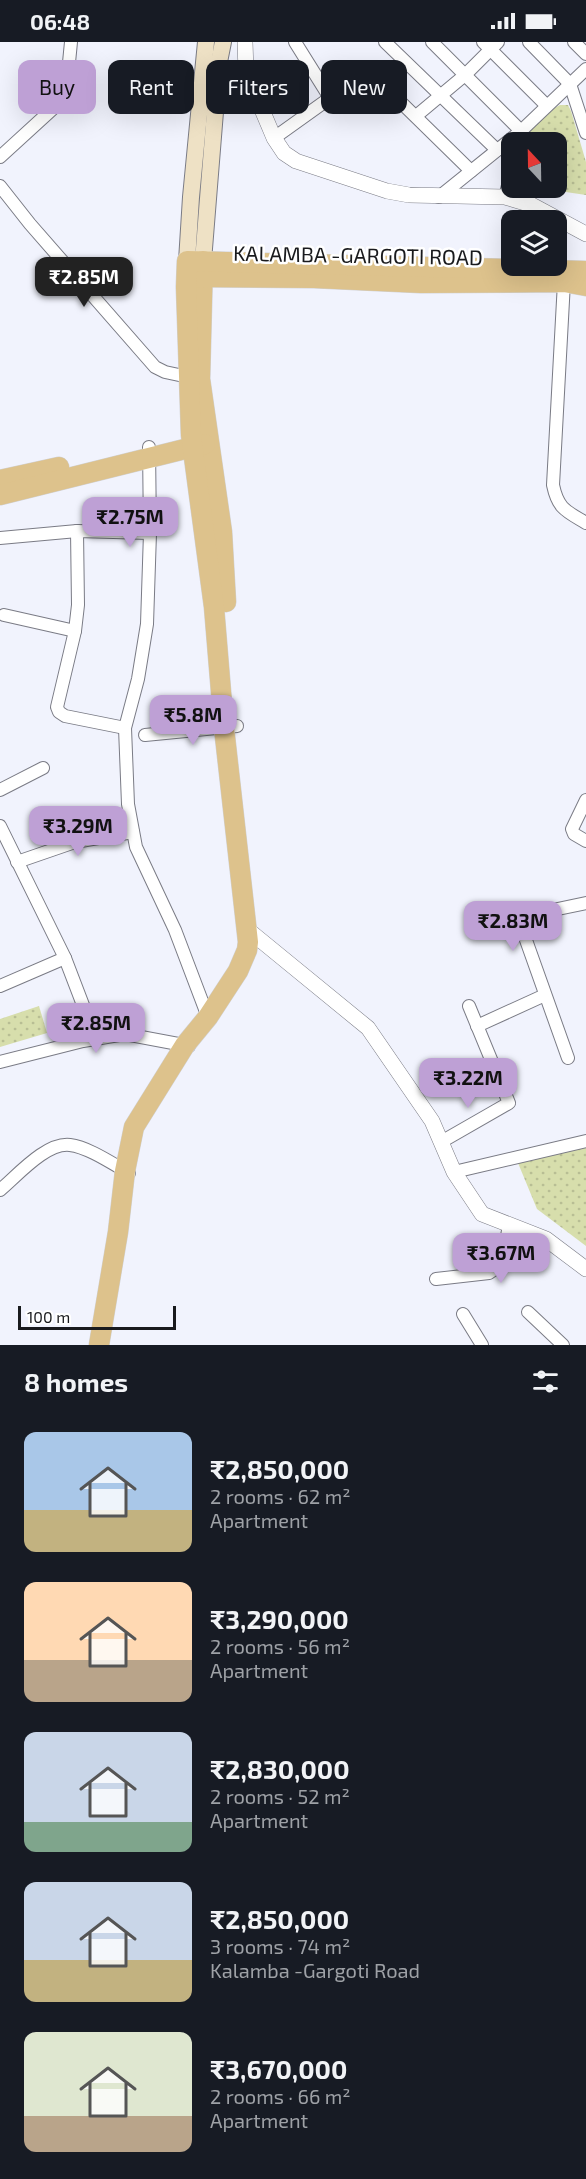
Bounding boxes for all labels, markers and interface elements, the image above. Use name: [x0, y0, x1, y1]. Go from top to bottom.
text: 06:48: [30, 8, 90, 34]
chip: Buy: [18, 60, 96, 114]
chip: Rent: [108, 60, 194, 114]
chip: Filters: [206, 60, 309, 114]
chip: New: [321, 60, 407, 114]
north arrow: [501, 132, 567, 198]
map controls: [501, 132, 567, 276]
button: layers: [501, 210, 567, 276]
street label: KALAMBA -GARGOTI ROAD: [233, 240, 483, 269]
pin: ₹2.85M: [35, 257, 133, 308]
text: ₹2.85M: [49, 264, 119, 288]
pin: ₹2.75M: [81, 497, 179, 548]
text: ₹2.75M: [96, 504, 164, 528]
pin: ₹5.8M: [151, 695, 235, 746]
text: ₹5.8M: [164, 702, 222, 726]
pin: ₹3.29M: [29, 806, 127, 857]
text: ₹3.29M: [43, 813, 113, 837]
pin: ₹2.83M: [464, 901, 562, 952]
text: ₹2.83M: [478, 908, 548, 932]
pin: ₹2.85M: [47, 1003, 145, 1054]
text: ₹2.85M: [61, 1010, 131, 1034]
pin: ₹3.22M: [419, 1058, 517, 1109]
text: ₹3.22M: [433, 1065, 503, 1089]
pin: ₹3.67M: [452, 1233, 550, 1284]
text: ₹3.67M: [467, 1240, 535, 1264]
scale bar: [18, 1303, 176, 1330]
text: 100 m: [27, 1307, 70, 1326]
icon: filters: [529, 1365, 562, 1398]
text: 8 homes: [24, 1366, 128, 1397]
text: ₹2,850,000: [210, 1453, 349, 1484]
icon: home: [72, 1456, 144, 1528]
text: 2 rooms · 62 m²: [210, 1484, 350, 1508]
text: Apartment: [210, 1508, 308, 1532]
text: ₹3,290,000: [210, 1603, 349, 1634]
icon: home: [72, 1606, 144, 1678]
text: 2 rooms · 56 m²: [210, 1634, 350, 1658]
text: Apartment: [210, 1658, 308, 1682]
text: ₹2,830,000: [210, 1753, 350, 1784]
icon: home: [72, 1756, 144, 1828]
text: 2 rooms · 52 m²: [210, 1784, 350, 1808]
text: Apartment: [210, 1808, 308, 1832]
text: ₹2,850,000: [210, 1903, 349, 1934]
icon: home: [72, 1906, 144, 1978]
text: 3 rooms · 74 m²: [210, 1934, 350, 1958]
text: Kalamba -Gargoti Road: [210, 1958, 420, 1982]
text: ₹3,670,000: [210, 2053, 347, 2084]
icon: home: [72, 2056, 144, 2128]
text: 2 rooms · 66 m²: [210, 2084, 351, 2108]
text: Apartment: [210, 2108, 308, 2132]

